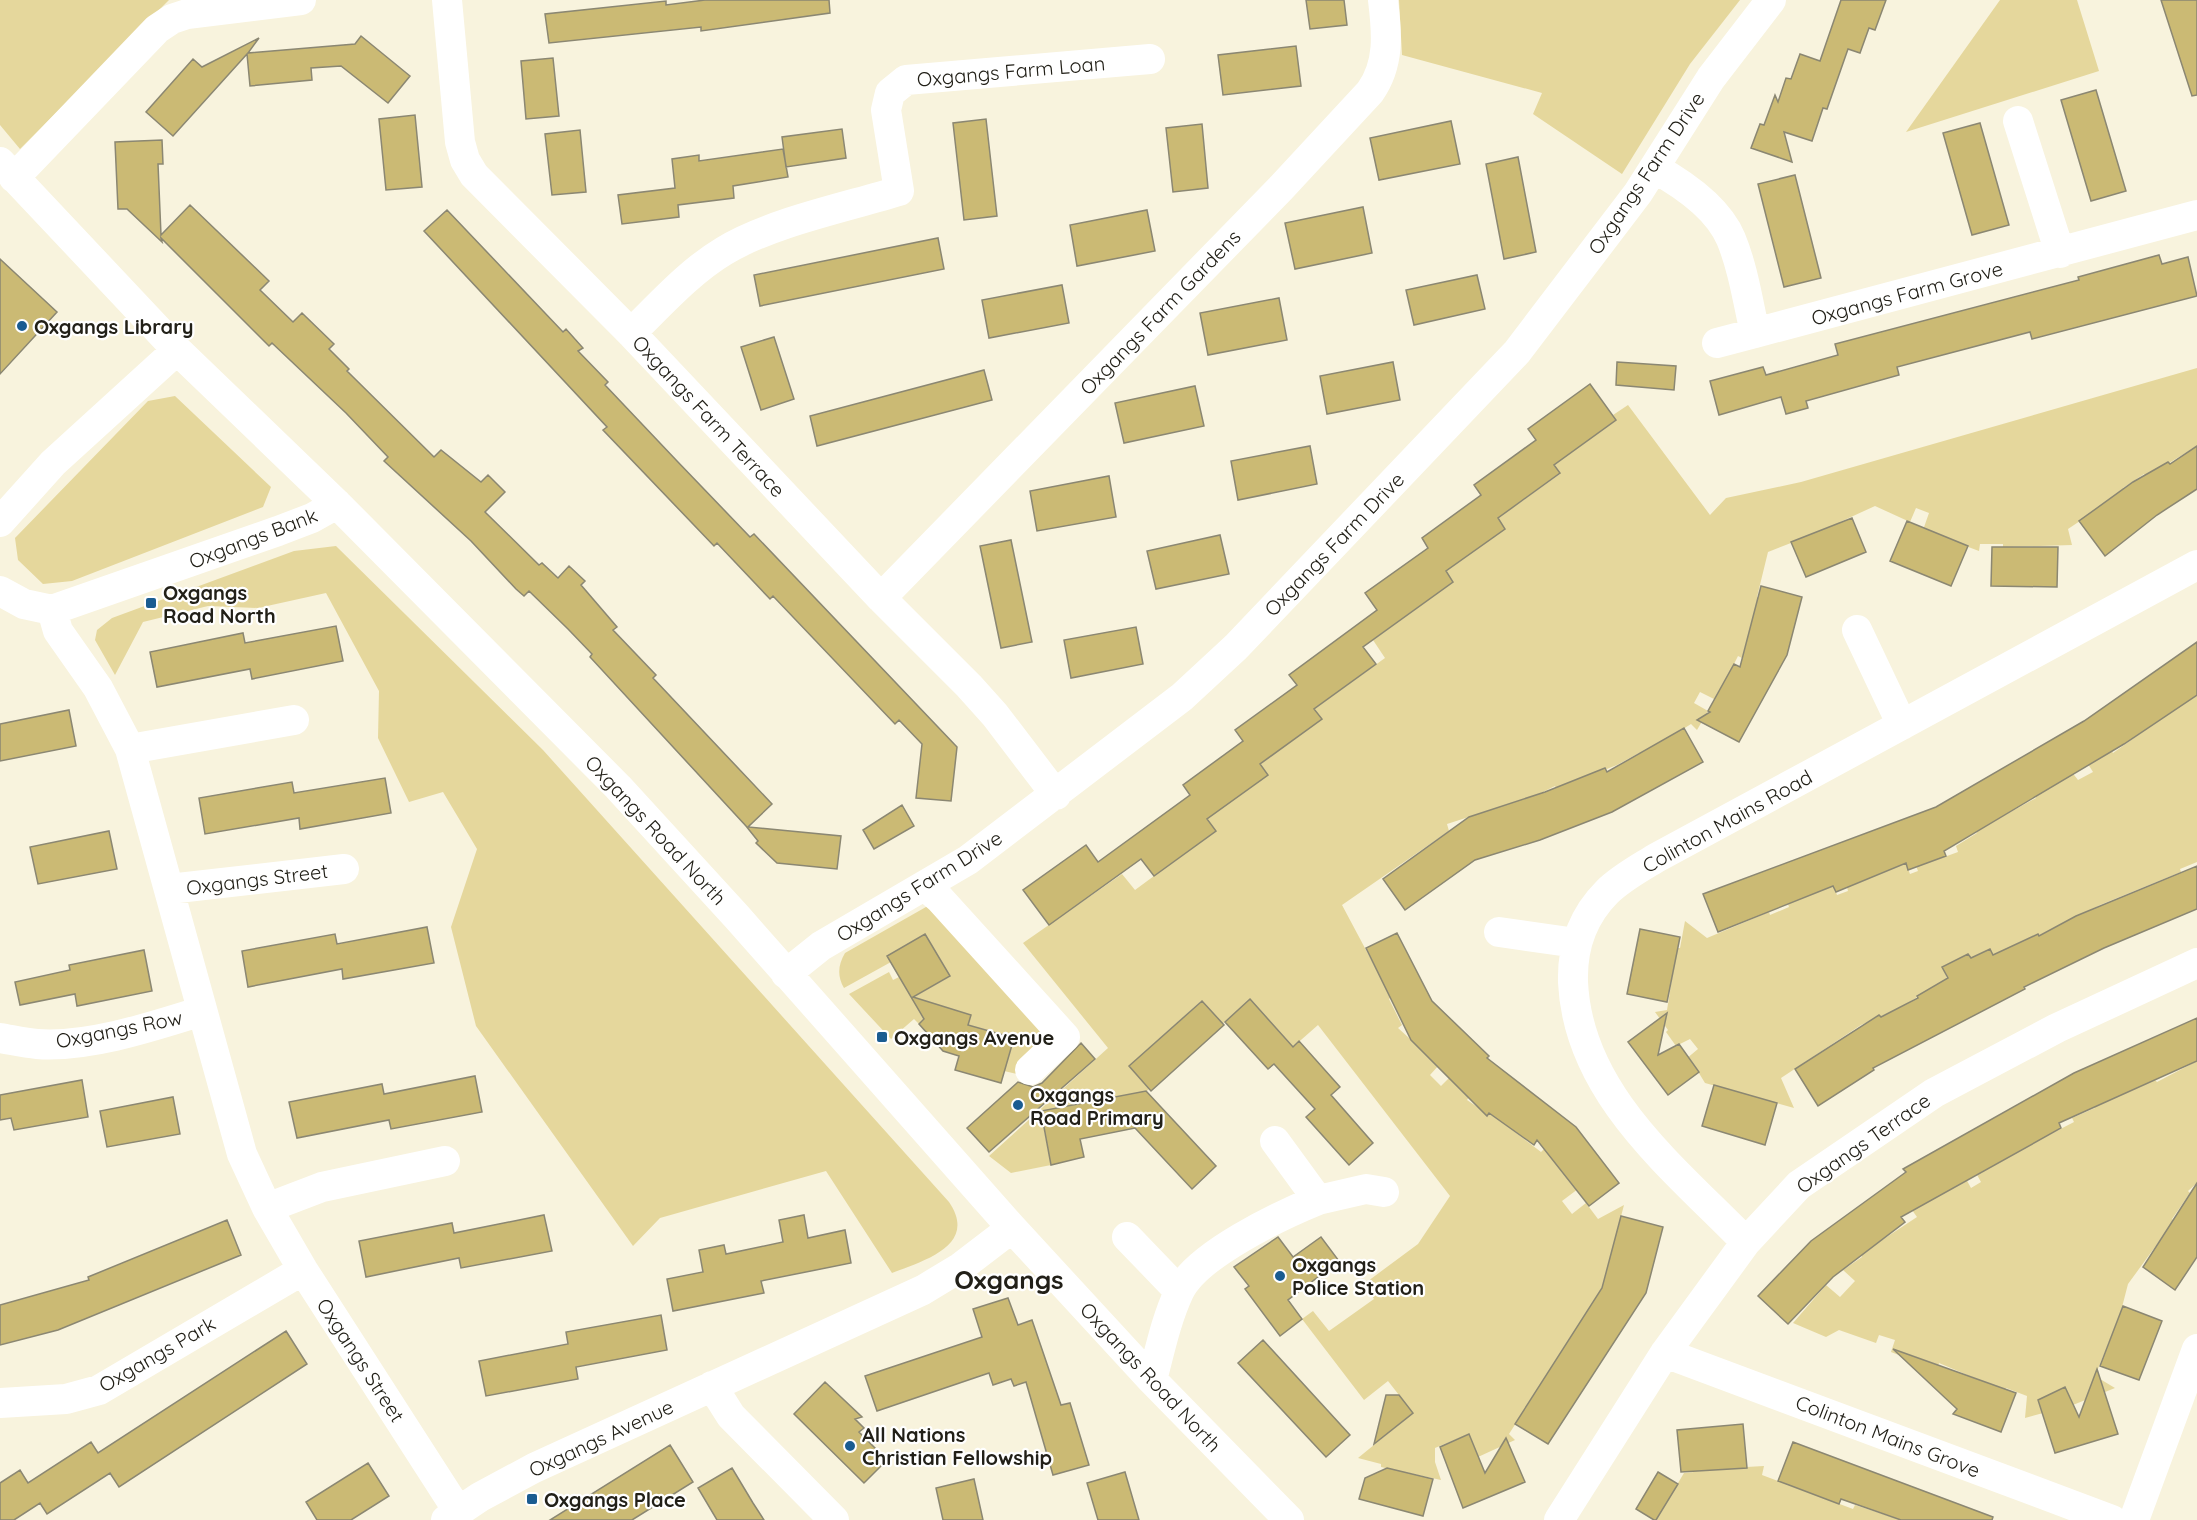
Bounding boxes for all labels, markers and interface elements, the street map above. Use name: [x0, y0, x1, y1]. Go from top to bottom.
street label: Oxgangs Farm Loan: [916, 50, 1106, 92]
street label: Oxgangs Farm Drive: [1582, 87, 1710, 259]
street label: Oxgangs Farm Gardens: [1074, 224, 1246, 400]
street label: Oxgangs Farm Grove: [1808, 255, 2006, 331]
place label: Oxgangs Library: [34, 314, 194, 339]
marker: Oxgangs Library: [15, 319, 29, 333]
street label: Oxgangs Farm Terrace: [627, 330, 791, 502]
street label: Oxgangs Farm Drive: [1259, 467, 1409, 621]
street label: Oxgangs Bank: [185, 502, 321, 574]
place label: Oxgangs Road North: [163, 580, 276, 628]
marker: Oxgangs Road North: [144, 596, 158, 610]
street label: Oxgangs Road North: [580, 750, 732, 910]
street label: Colinton Mains Road: [1638, 764, 1816, 878]
street label: Oxgangs Farm Drive: [832, 825, 1006, 947]
street label: Oxgangs Street: [185, 858, 330, 900]
street label: Oxgangs Row: [54, 1004, 184, 1054]
place label: Oxgangs Avenue: [894, 1025, 1054, 1050]
marker: Oxgangs Avenue: [875, 1030, 889, 1044]
place label: Oxgangs Road Primary: [1030, 1082, 1164, 1130]
street label: Oxgangs Terrace: [1791, 1087, 1935, 1199]
marker: Oxgangs Road Primary: [1011, 1098, 1025, 1112]
place label: Oxgangs Police Station: [1292, 1252, 1424, 1300]
district label: Oxgangs: [954, 1263, 1064, 1296]
marker: Oxgangs Police Station: [1273, 1269, 1287, 1283]
street label: Oxgangs Street: [312, 1293, 410, 1427]
street label: Oxgangs Road North: [1075, 1297, 1227, 1457]
street label: Oxgangs Park: [94, 1311, 220, 1397]
street label: Colinton Mains Grove: [1792, 1389, 1984, 1483]
street label: Oxgangs Avenue: [525, 1394, 677, 1482]
place label: All Nations Christian Fellowship: [862, 1422, 1052, 1470]
marker: All Nations Christian Fellowship: [843, 1439, 857, 1453]
place label: Oxgangs Place: [544, 1487, 686, 1512]
marker: Oxgangs Place: [525, 1492, 539, 1506]

